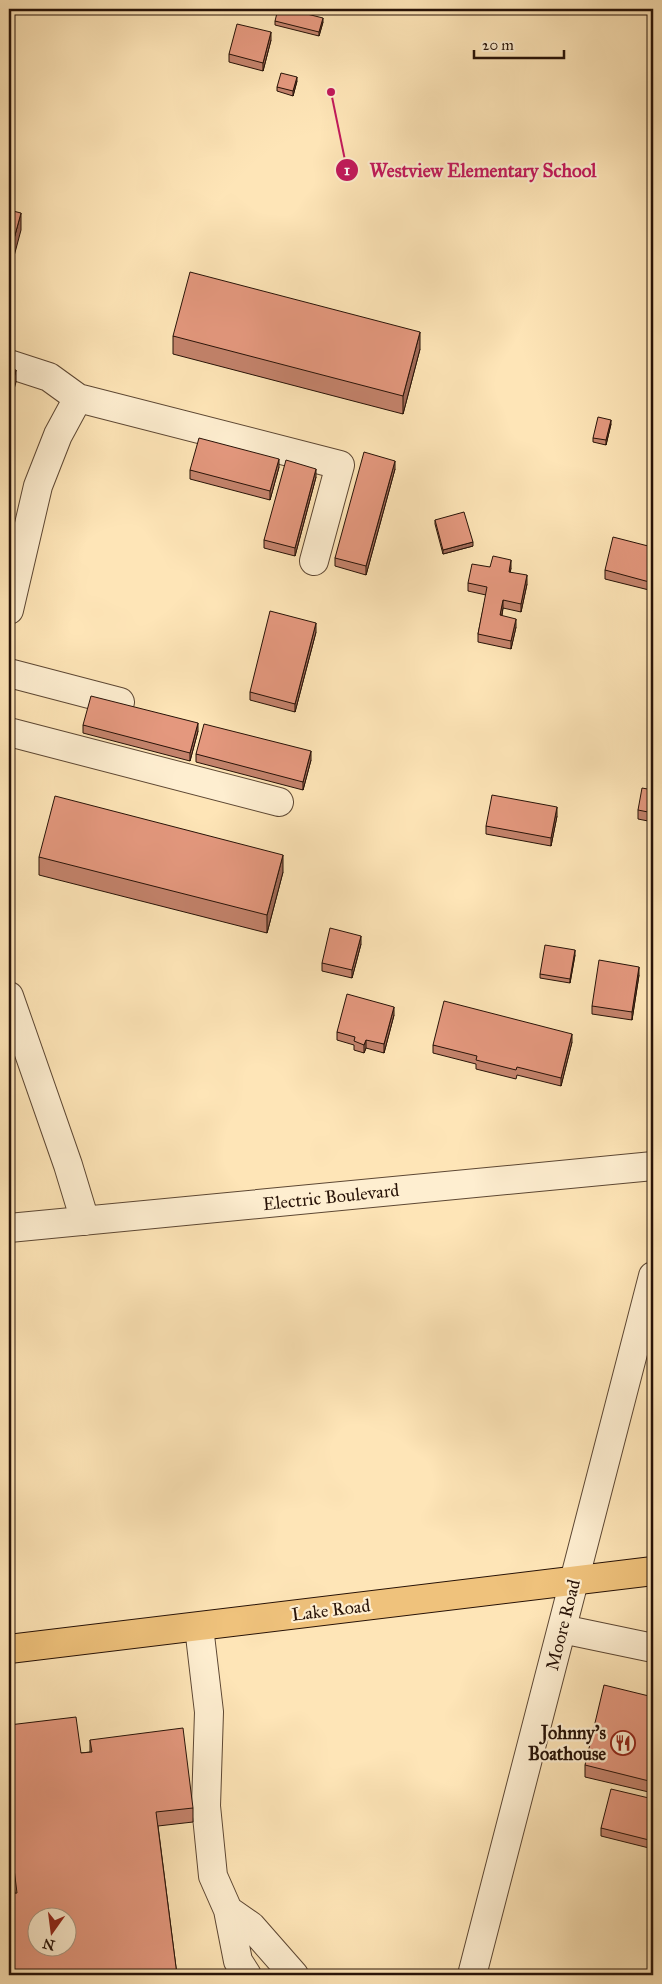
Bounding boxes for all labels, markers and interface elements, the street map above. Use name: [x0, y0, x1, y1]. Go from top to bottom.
scale bar: [474, 28, 564, 60]
text: 20 m: [482, 36, 514, 54]
callout: Westview Elementary School: [334, 153, 606, 187]
text: Westview Elementary School: [369, 159, 597, 183]
text: 1: [344, 161, 350, 179]
street label: Electric Boulevard: [262, 1179, 400, 1215]
street label: Moore Road: [541, 1577, 585, 1673]
street label: Lake Road: [291, 1594, 371, 1626]
place label: Johnny's Boathouse: [528, 1722, 606, 1765]
restaurant icon: Johnny's Boathouse: [610, 1730, 636, 1756]
north arrow: [28, 1906, 78, 1956]
text: N: [41, 1934, 57, 1954]

